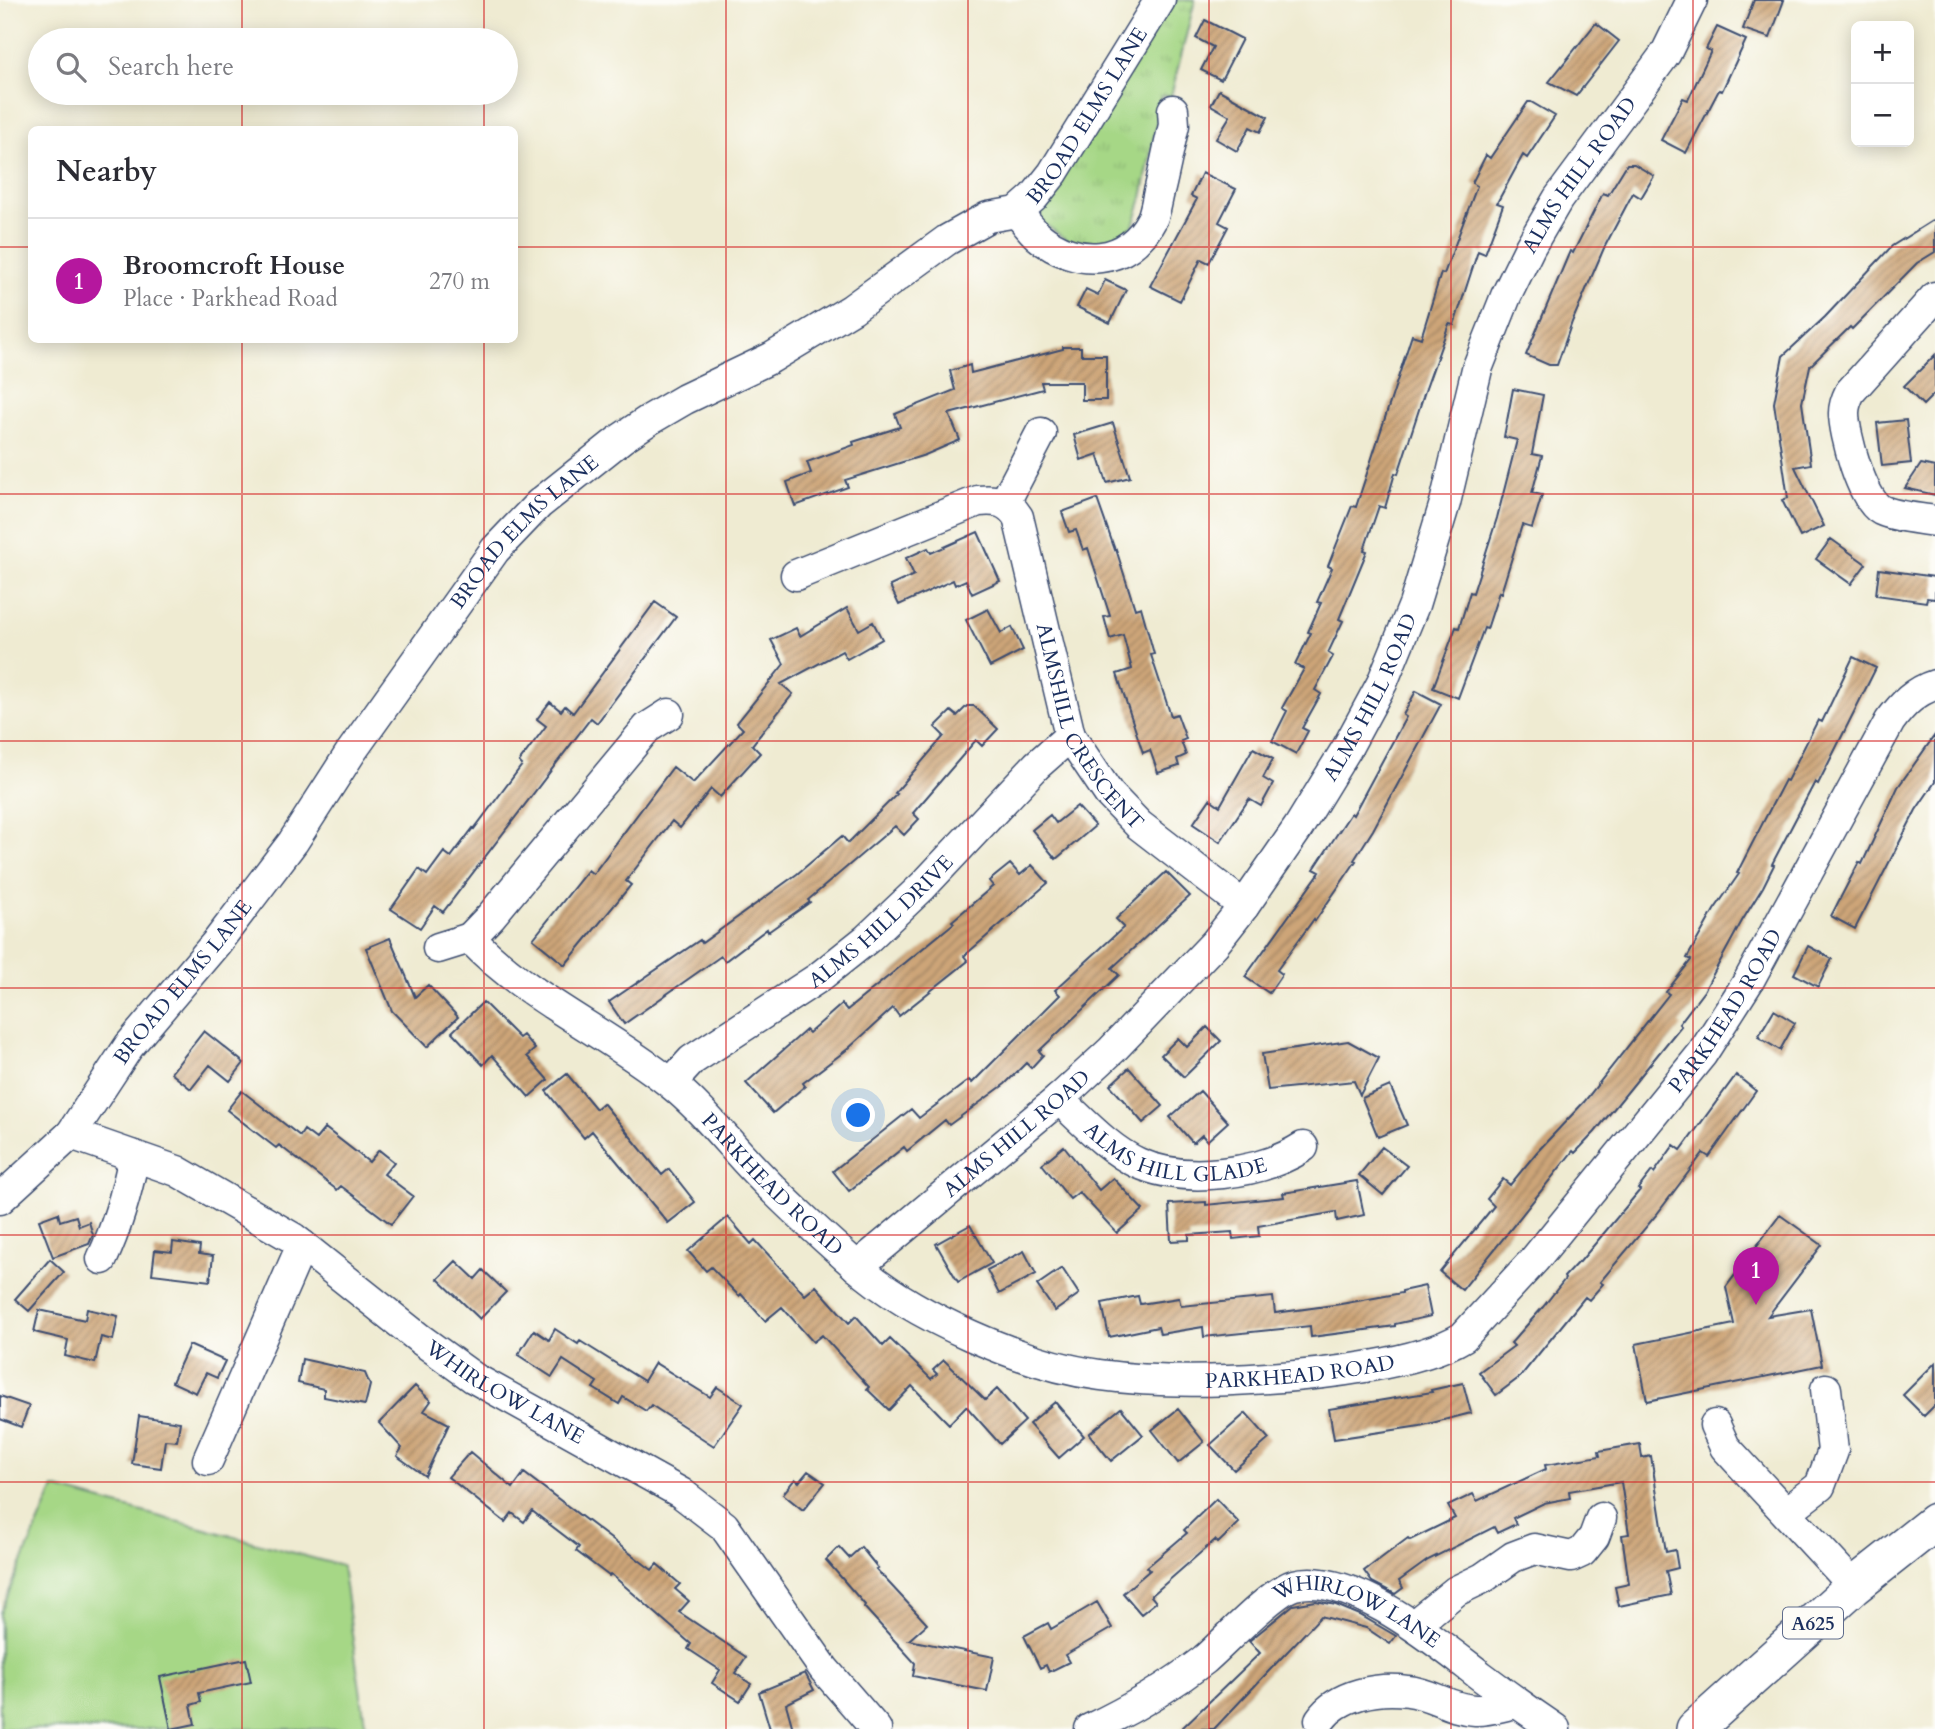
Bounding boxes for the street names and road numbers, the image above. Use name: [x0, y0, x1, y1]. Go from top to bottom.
street label: BROAD ELMS LANE: [1020, 22, 1155, 211]
street label: ALMS HILL ROAD: [1515, 91, 1644, 259]
street label: BROAD ELMS LANE: [444, 448, 605, 615]
street label: ALMS HILL ROAD: [1316, 609, 1424, 787]
street label: ALMSHILL CRESCENT: [1029, 620, 1150, 836]
street label: ALMS HILL DRIVE: [803, 849, 960, 995]
street label: BROAD ELMS LANE: [107, 894, 259, 1070]
street label: PARKHEAD ROAD: [1662, 924, 1789, 1099]
street label: ALMS HILL ROAD: [937, 1063, 1097, 1204]
street label: PARKHEAD ROAD: [695, 1107, 849, 1263]
street label: ALMS HILL GLADE: [1077, 1116, 1271, 1189]
street label: WHIRLOW LANE: [419, 1333, 589, 1451]
street label: PARKHEAD ROAD: [1205, 1348, 1397, 1396]
street label: WHIRLOW LANE: [1267, 1569, 1446, 1655]
road number: A625: [1783, 1608, 1843, 1638]

